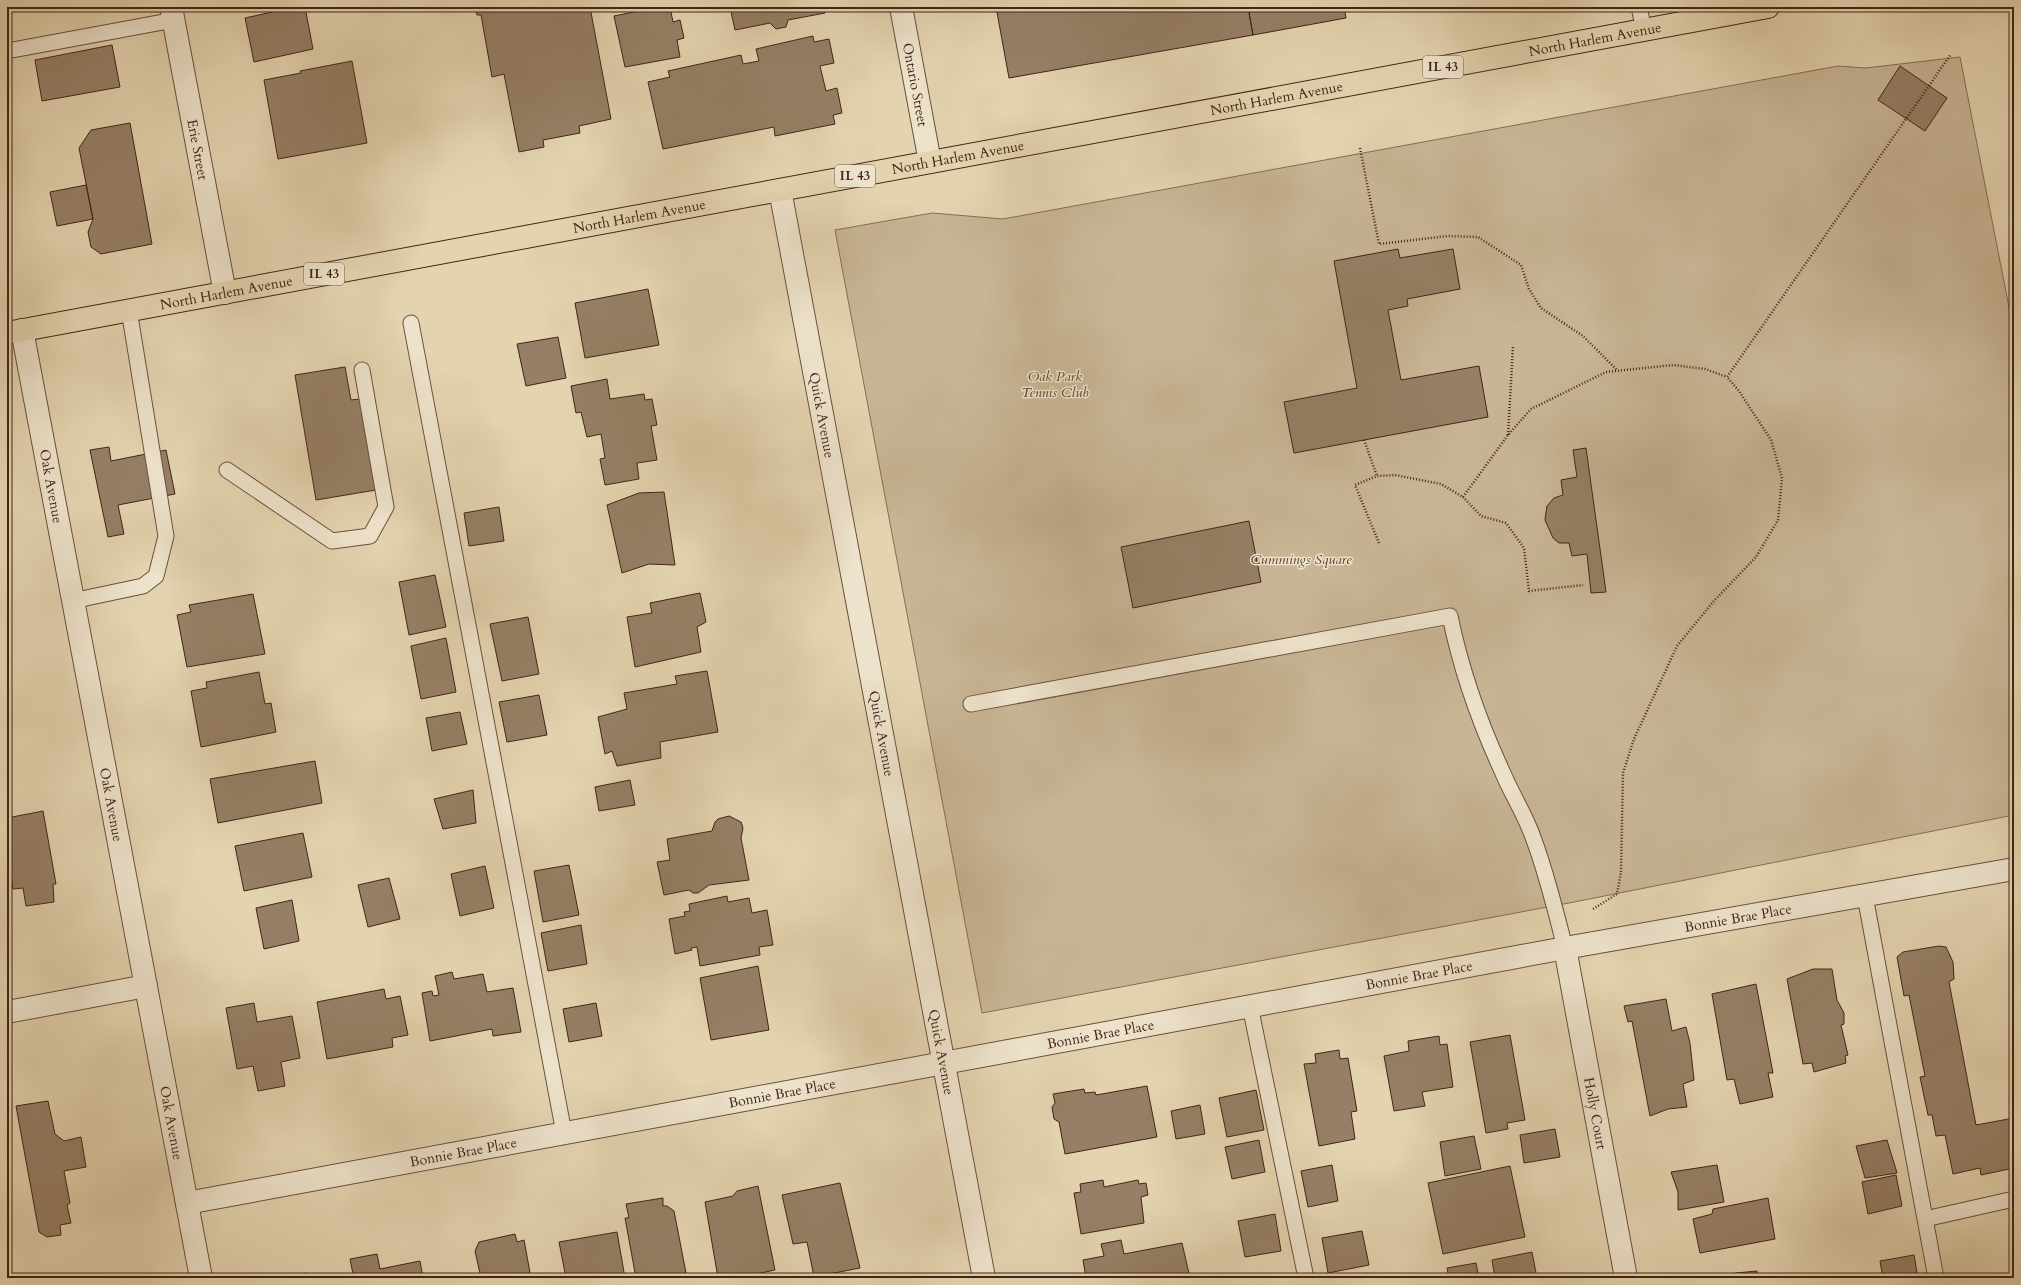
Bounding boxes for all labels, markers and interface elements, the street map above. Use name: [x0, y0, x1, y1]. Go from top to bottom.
street label: North Harlem Avenue: [1527, 17, 1663, 61]
street label: Ontario Street: [898, 41, 933, 129]
road number: IL 43: [1423, 56, 1463, 78]
street label: North Harlem Avenue: [1209, 76, 1344, 120]
street label: Erie Street: [183, 117, 213, 182]
street label: North Harlem Avenue: [890, 135, 1026, 179]
road number: IL 43: [835, 165, 875, 187]
street label: North Harlem Avenue: [571, 194, 707, 238]
road number: IL 43: [304, 263, 344, 285]
street label: North Harlem Avenue: [158, 271, 294, 314]
park label: Oak Park Tennis Club: [1021, 367, 1089, 402]
street label: Quick Avenue: [805, 371, 840, 459]
street label: Oak Avenue: [35, 448, 68, 525]
park label: Cummings Square: [1250, 550, 1352, 569]
street label: Quick Avenue: [865, 689, 899, 778]
street label: Oak Avenue: [95, 766, 128, 843]
street label: Bonnie Brae Place: [1683, 899, 1793, 936]
street label: Bonnie Brae Place: [1364, 956, 1474, 994]
street label: Quick Avenue: [924, 1008, 959, 1096]
street label: Bonnie Brae Place: [1045, 1015, 1156, 1053]
street label: Bonnie Brae Place: [727, 1074, 837, 1112]
street label: Holly Court: [1580, 1076, 1612, 1151]
street label: Oak Avenue: [155, 1084, 188, 1162]
street label: Bonnie Brae Place: [408, 1133, 518, 1171]

